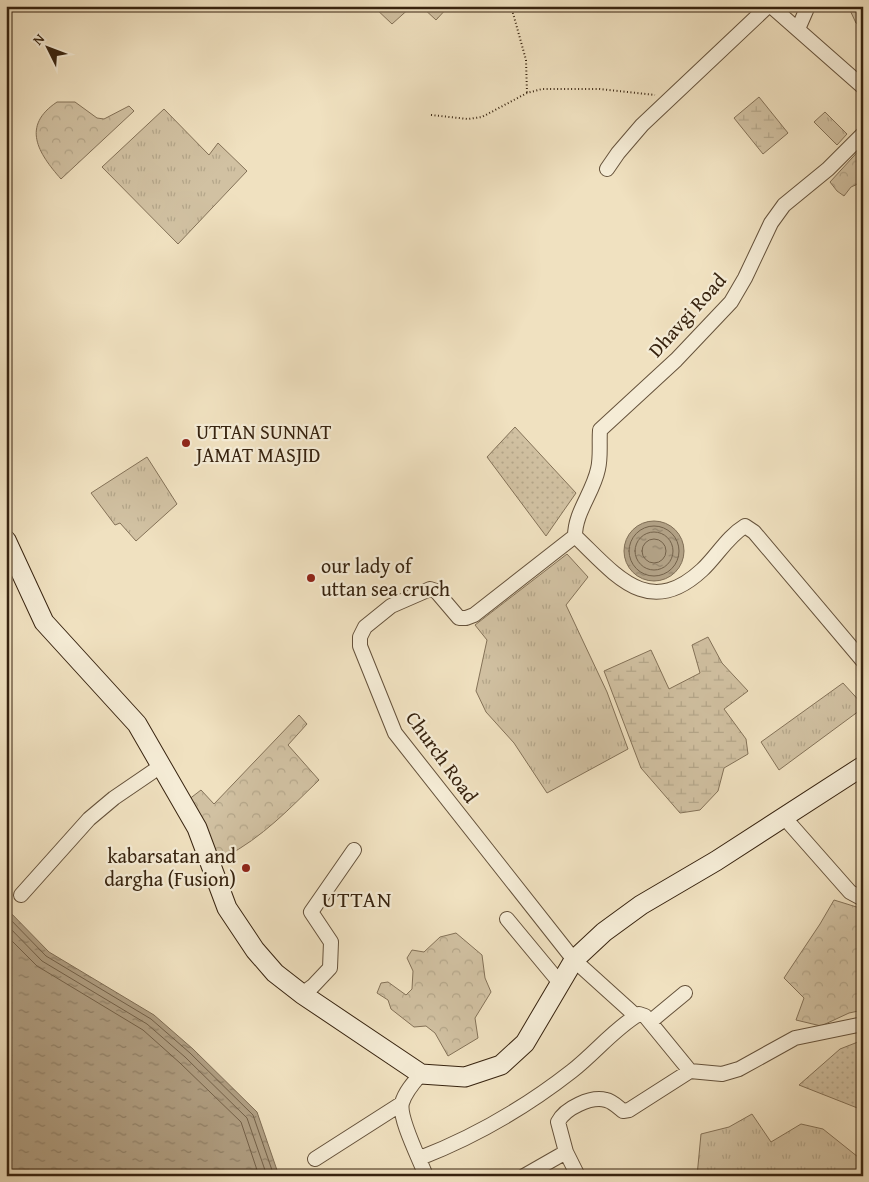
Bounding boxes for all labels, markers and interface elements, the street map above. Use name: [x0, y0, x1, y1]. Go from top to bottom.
north arrow: [22, 22, 72, 72]
text: N: [28, 29, 49, 49]
street label: Dhavgi Road: [641, 266, 733, 363]
place label: UTTAN SUNNAT JAMAT MASJID: [193, 417, 331, 469]
marker: UTTAN SUNNAT JAMAT MASJID: [180, 437, 192, 449]
place label: our lady of uttan sea cruch: [321, 551, 450, 603]
marker: our lady of uttan sea cruch: [305, 572, 317, 584]
street label: Church Road: [399, 705, 486, 809]
place label: kabarsatan and dargha (Fusion): [104, 841, 236, 893]
marker: kabarsatan and dargha (Fusion): [240, 862, 252, 874]
district label: UTTAN: [322, 883, 392, 915]

